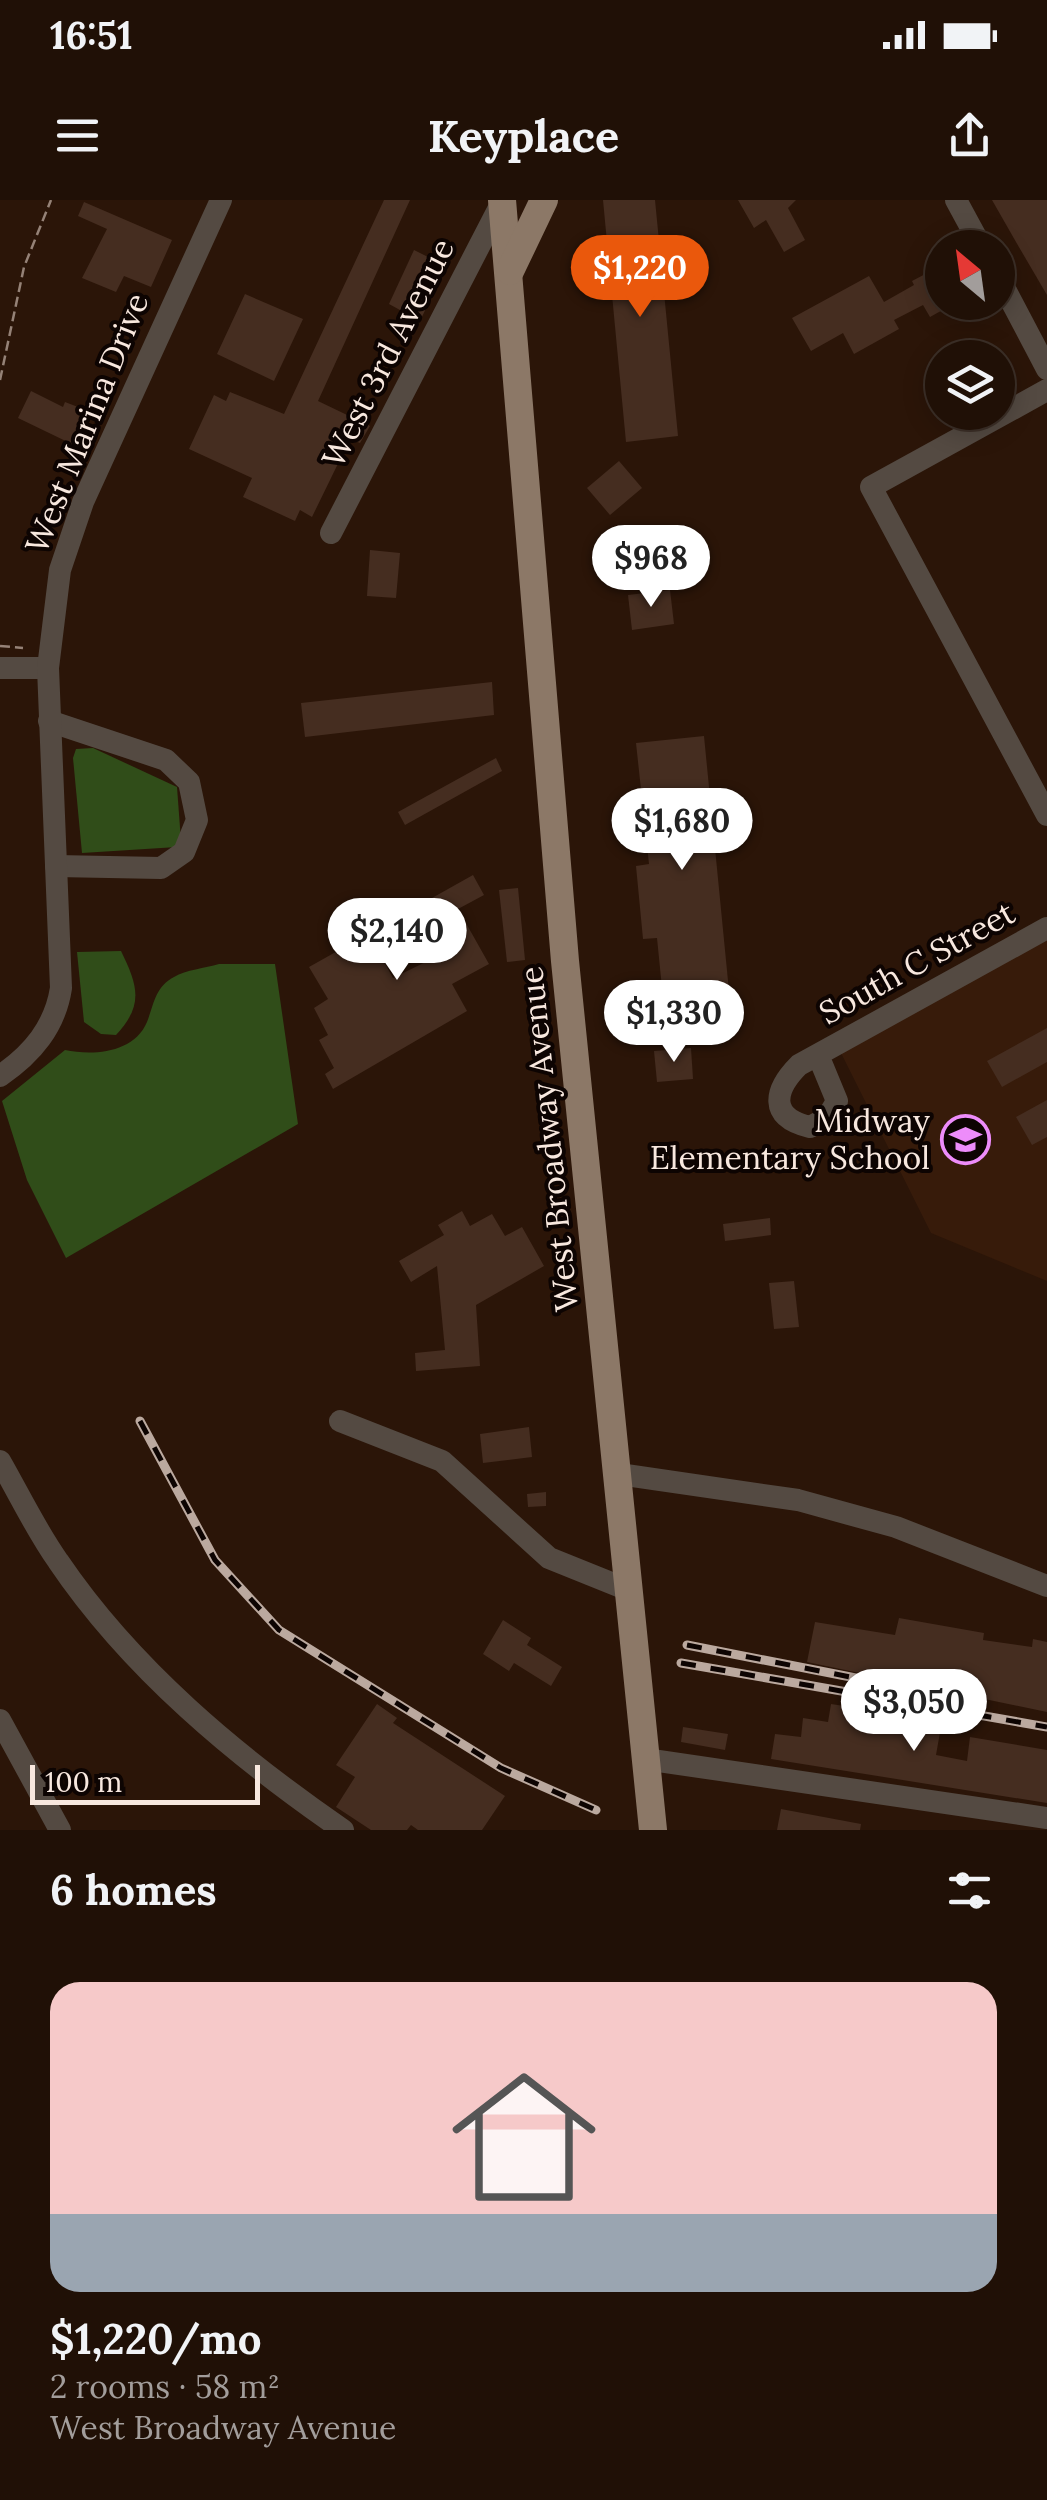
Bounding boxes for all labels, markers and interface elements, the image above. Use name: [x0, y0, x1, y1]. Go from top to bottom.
text: 16:51: [50, 11, 133, 59]
text: Keyplace: [428, 107, 619, 164]
icon: menu: [50, 108, 105, 163]
icon: share: [942, 108, 997, 163]
north arrow: [925, 230, 1015, 320]
map controls: [925, 230, 1015, 430]
street label: West 3rd Avenue: [312, 232, 463, 474]
pin: $1,220: [559, 235, 721, 320]
text: $1,220: [593, 247, 687, 288]
street label: West Marina Drive: [16, 287, 157, 559]
button: layers: [925, 340, 1015, 430]
pin: $968: [592, 525, 710, 610]
text: $968: [614, 537, 688, 578]
pin: $1,680: [601, 788, 763, 873]
text: $1,680: [634, 800, 730, 841]
street label: South C Street: [812, 892, 1022, 1033]
pin: $2,140: [316, 898, 478, 983]
text: $2,140: [350, 910, 444, 951]
street label: West Broadway Avenue: [510, 965, 587, 1313]
pin: $1,330: [593, 980, 755, 1065]
text: $1,330: [626, 992, 722, 1033]
place label: Midway Elementary School: [650, 1100, 930, 1178]
school or university icon: Midway Elementary School: [939, 1113, 991, 1165]
pin: $3,050: [833, 1669, 995, 1754]
text: $3,050: [863, 1681, 965, 1722]
scale bar: [30, 1760, 260, 1804]
text: 100 m: [45, 1764, 122, 1800]
text: 6 homes: [50, 1863, 217, 1917]
icon: filters: [942, 1863, 997, 1918]
icon: home: [434, 2047, 614, 2227]
text: $1,220/mo: [50, 2312, 262, 2366]
text: 2 rooms · 58 m²: [50, 2366, 280, 2407]
text: West Broadway Avenue: [50, 2407, 396, 2448]

